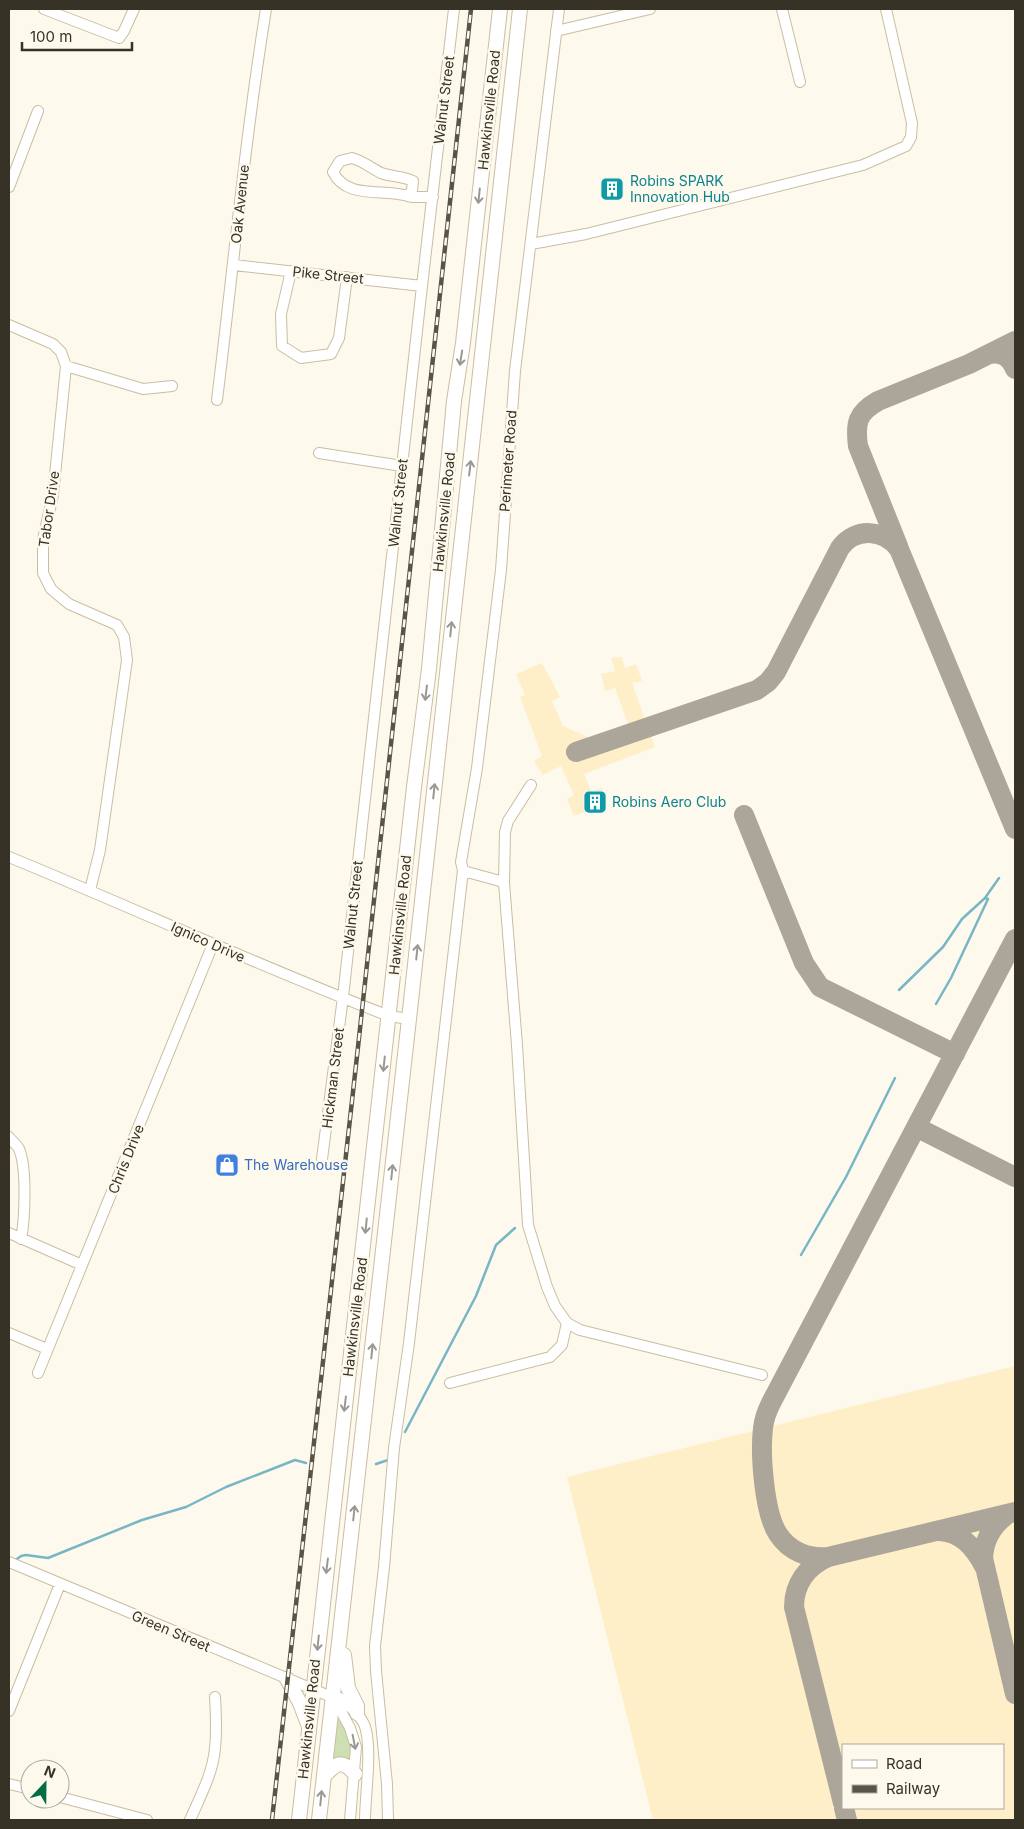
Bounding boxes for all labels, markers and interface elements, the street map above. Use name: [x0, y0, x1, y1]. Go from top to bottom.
scale bar: [22, 20, 132, 52]
text: 100 m: [30, 27, 72, 46]
street label: Hawkinsville Road: [474, 49, 503, 171]
street label: Walnut Street: [430, 54, 457, 145]
street label: Oak Avenue: [227, 164, 252, 244]
place label: Robins SPARK Innovation Hub: [630, 172, 730, 205]
building icon: Robins SPARK Innovation Hub: [599, 176, 625, 202]
one-way arrow: [474, 188, 484, 204]
street label: Pike Street: [292, 262, 365, 287]
one-way arrow: [456, 350, 466, 366]
street label: Perimeter Road: [495, 410, 520, 512]
street label: Hawkinsville Road: [429, 451, 458, 573]
street label: Walnut Street: [384, 457, 411, 548]
one-way arrow: [465, 460, 475, 476]
street label: Tabor Drive: [35, 470, 62, 548]
one-way arrow: [446, 621, 456, 637]
one-way arrow: [420, 685, 430, 701]
one-way arrow: [429, 783, 439, 799]
building icon: Robins Aero Club: [582, 789, 608, 815]
place label: Robins Aero Club: [612, 793, 726, 810]
street label: Hawkinsville Road: [385, 854, 414, 976]
street label: Walnut Street: [339, 859, 366, 950]
street label: Ignico Drive: [169, 918, 248, 965]
one-way arrow: [412, 945, 421, 961]
street label: Hickman Street: [318, 1026, 347, 1129]
one-way arrow: [379, 1056, 389, 1072]
street label: Chris Drive: [104, 1122, 147, 1196]
shop icon: The Warehouse: [214, 1152, 240, 1178]
place label: The Warehouse: [244, 1156, 348, 1173]
one-way arrow: [387, 1165, 397, 1181]
one-way arrow: [361, 1217, 371, 1233]
street label: Hawkinsville Road: [339, 1256, 370, 1378]
one-way arrow: [367, 1344, 377, 1360]
one-way arrow: [340, 1396, 350, 1412]
one-way arrow: [349, 1505, 359, 1521]
one-way arrow: [322, 1558, 332, 1574]
street label: Green Street: [129, 1606, 213, 1655]
one-way arrow: [313, 1634, 323, 1650]
street label: Hawkinsville Road: [294, 1658, 323, 1780]
one-way arrow: [350, 1734, 359, 1750]
legend: [842, 1744, 1004, 1809]
text: Road: [886, 1754, 922, 1773]
north arrow: [20, 1759, 70, 1809]
text: N: [42, 1762, 58, 1781]
text: Railway: [886, 1779, 941, 1798]
one-way arrow: [317, 1791, 326, 1807]

